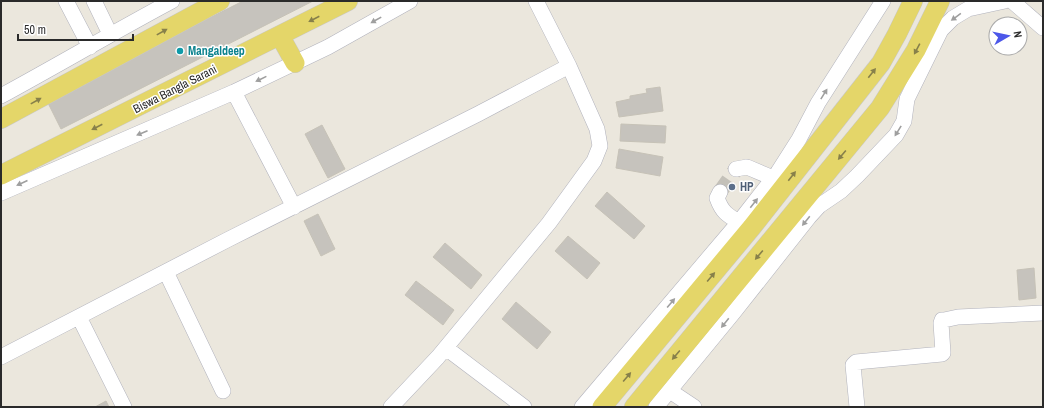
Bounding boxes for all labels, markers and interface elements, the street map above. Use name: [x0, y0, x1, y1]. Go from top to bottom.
one-way arrow: [951, 13, 961, 21]
scale bar: [18, 16, 133, 42]
one-way arrow: [308, 16, 319, 22]
north arrow: [988, 16, 1028, 56]
one-way arrow: [370, 17, 382, 23]
text: 50 m: [24, 22, 46, 38]
one-way arrow: [156, 29, 168, 36]
text: N: [1010, 30, 1025, 39]
place label: Mangaldeep: [188, 43, 245, 59]
one-way arrow: [913, 43, 920, 54]
marker: Mangaldeep: [175, 46, 185, 56]
street label: Biswa Bangla Sarani: [130, 61, 220, 117]
one-way arrow: [868, 68, 876, 79]
one-way arrow: [255, 76, 266, 82]
one-way arrow: [820, 88, 827, 100]
one-way arrow: [30, 98, 42, 105]
one-way arrow: [92, 124, 103, 130]
one-way arrow: [894, 125, 902, 136]
one-way arrow: [136, 130, 148, 136]
one-way arrow: [837, 149, 846, 160]
one-way arrow: [788, 170, 796, 181]
place label: HP: [740, 179, 754, 195]
one-way arrow: [17, 180, 28, 186]
marker: HP: [727, 182, 737, 192]
one-way arrow: [750, 198, 758, 209]
one-way arrow: [801, 215, 810, 226]
one-way arrow: [755, 249, 764, 260]
one-way arrow: [706, 272, 715, 283]
one-way arrow: [666, 297, 675, 308]
one-way arrow: [721, 317, 730, 328]
one-way arrow: [672, 350, 681, 361]
one-way arrow: [623, 372, 632, 382]

